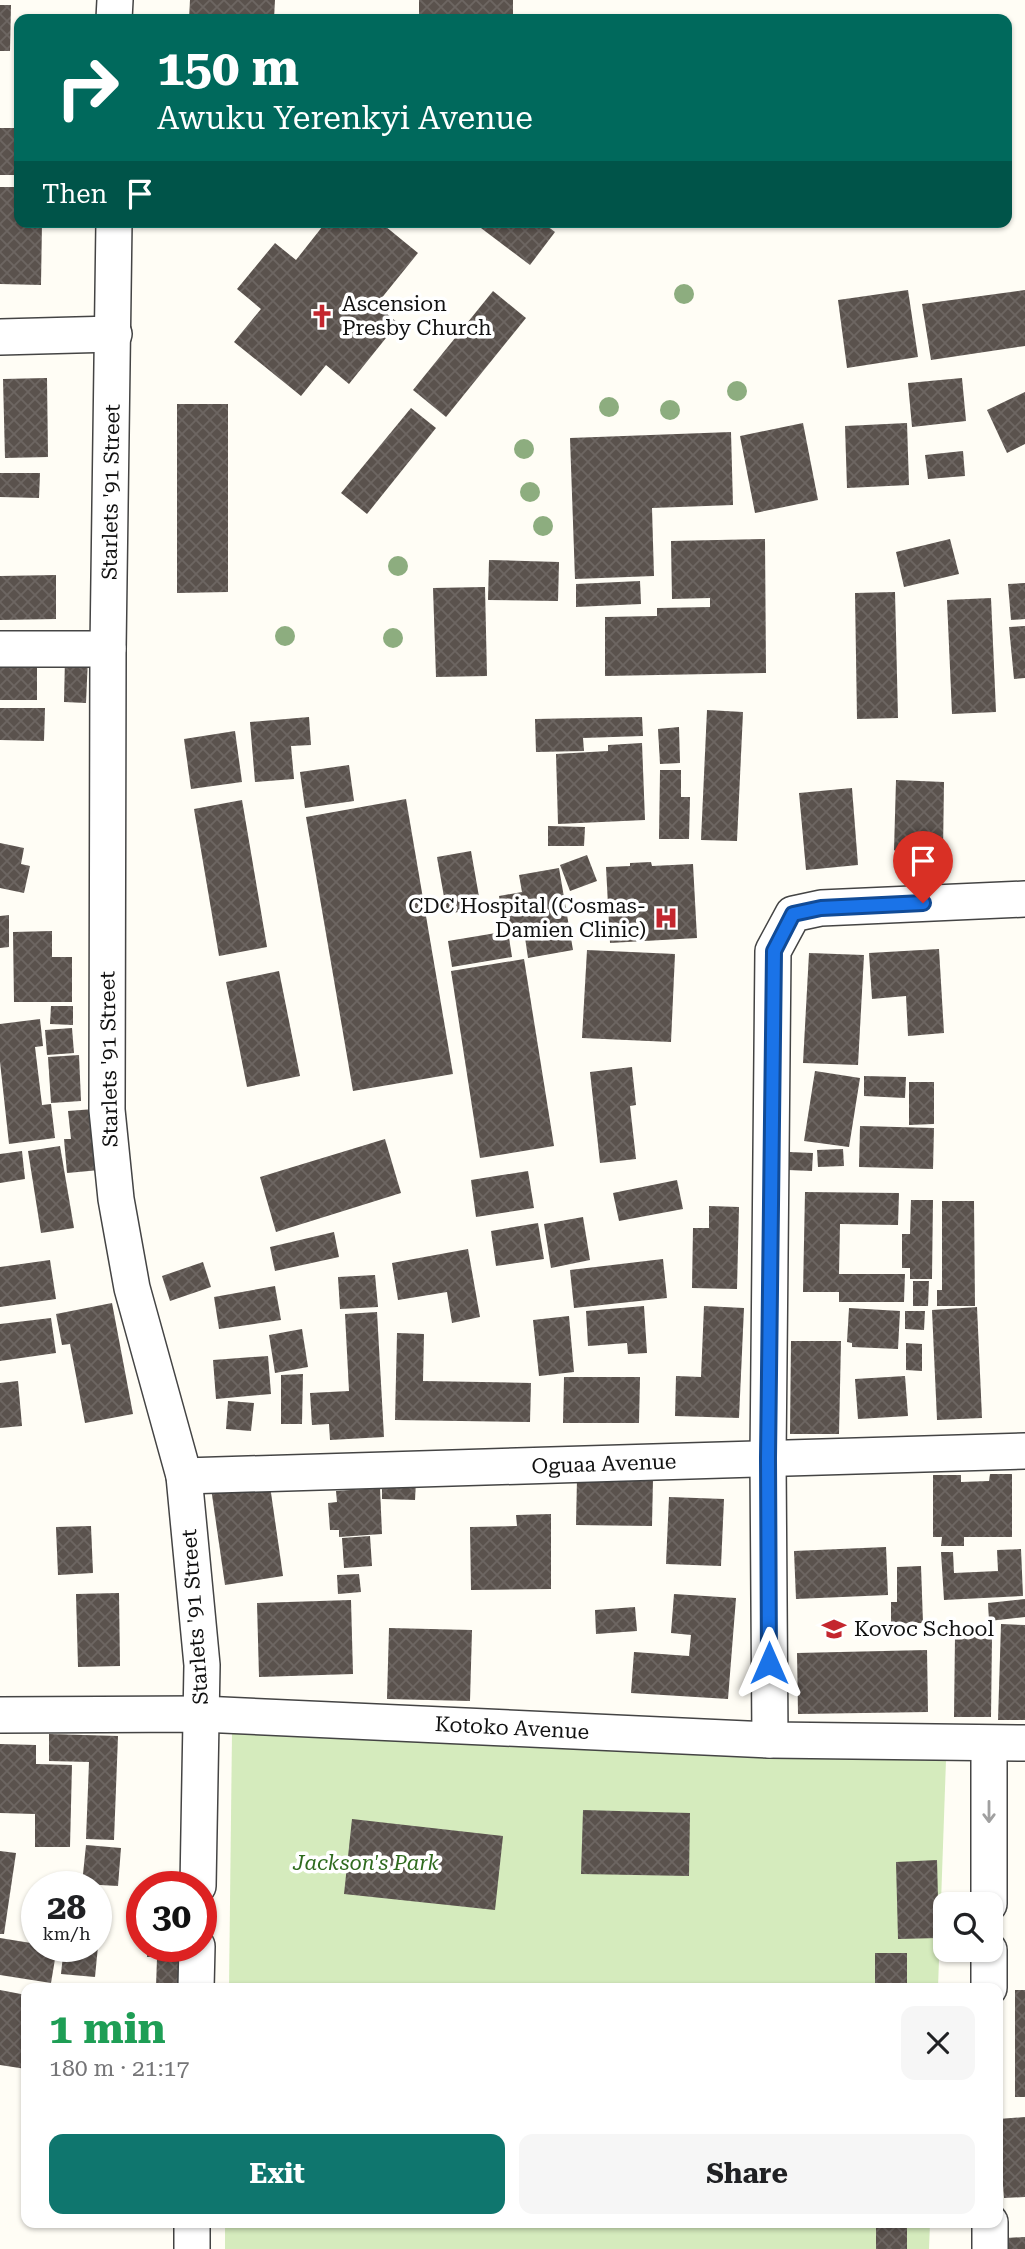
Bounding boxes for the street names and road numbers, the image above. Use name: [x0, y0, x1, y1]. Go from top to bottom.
street label: Starlets '91 Street: [97, 404, 125, 580]
street label: Starlets '91 Street: [95, 971, 123, 1147]
street label: Oguaa Avenue: [531, 1449, 677, 1479]
street label: Starlets '91 Street: [177, 1528, 213, 1706]
street label: Kotoko Avenue: [434, 1712, 590, 1744]

